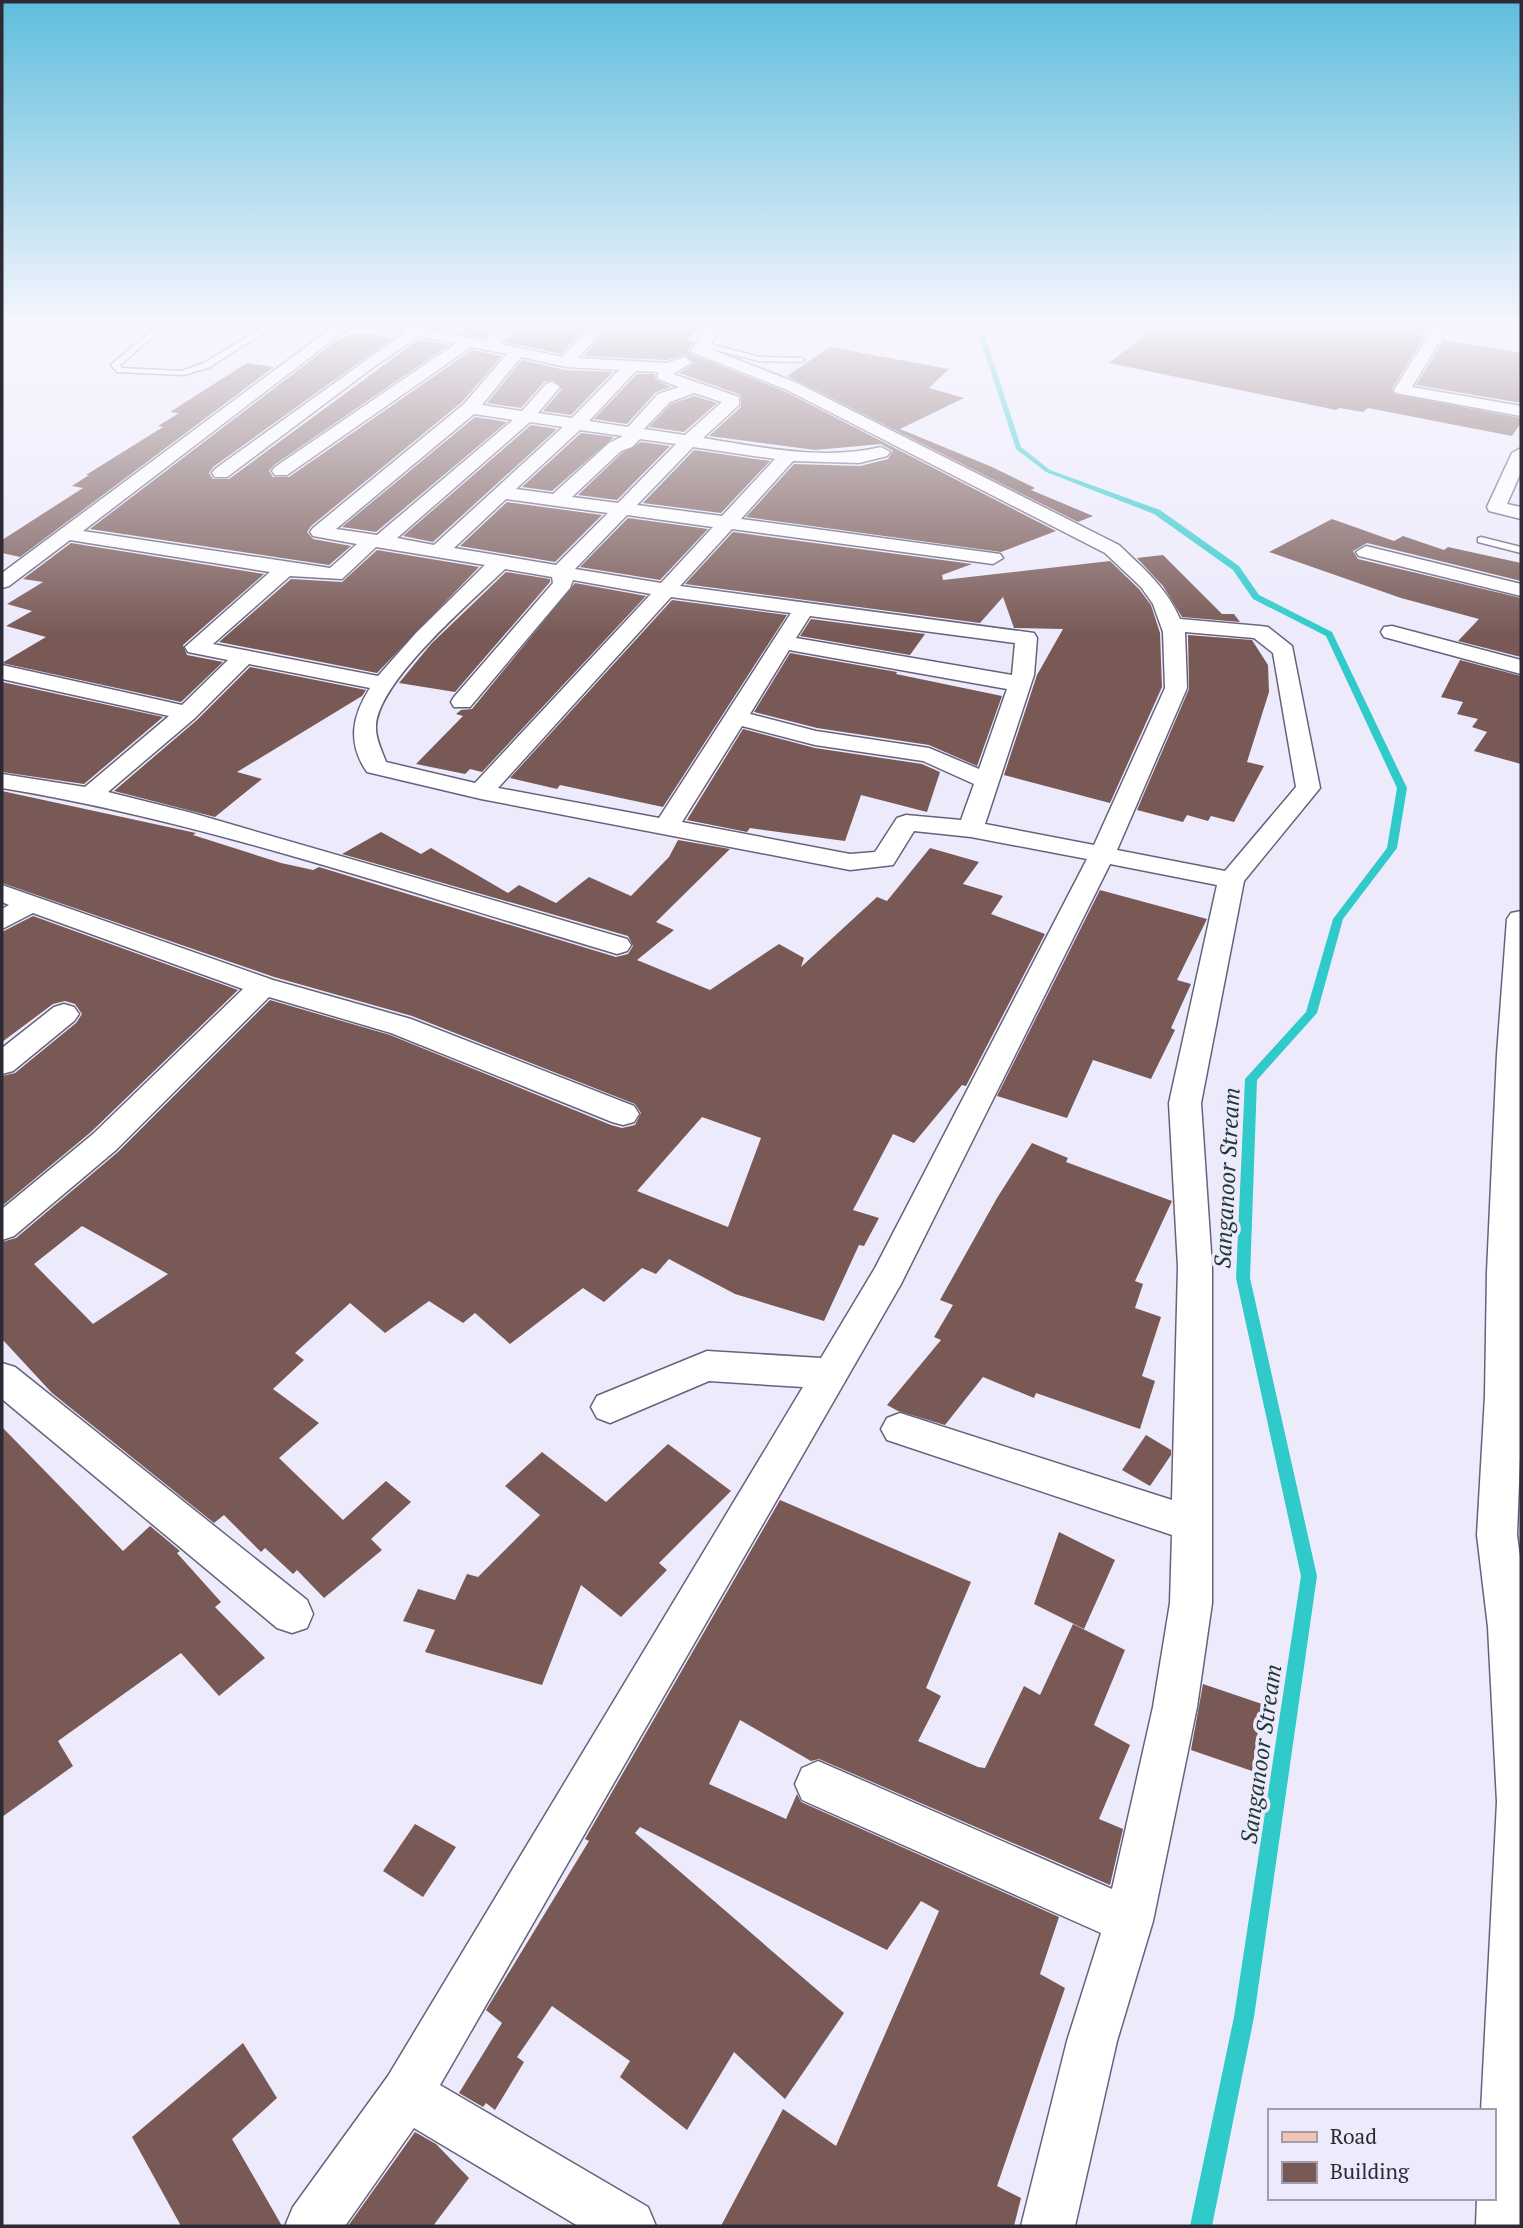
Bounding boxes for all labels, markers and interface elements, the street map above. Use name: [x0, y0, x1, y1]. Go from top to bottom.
water label: Sanganoor Stream: [1206, 1087, 1247, 1269]
water label: Sanganoor Stream: [1233, 1662, 1288, 1846]
legend: [1268, 2109, 1495, 2200]
text: Road: [1330, 2122, 1377, 2150]
text: Building: [1330, 2157, 1410, 2185]

